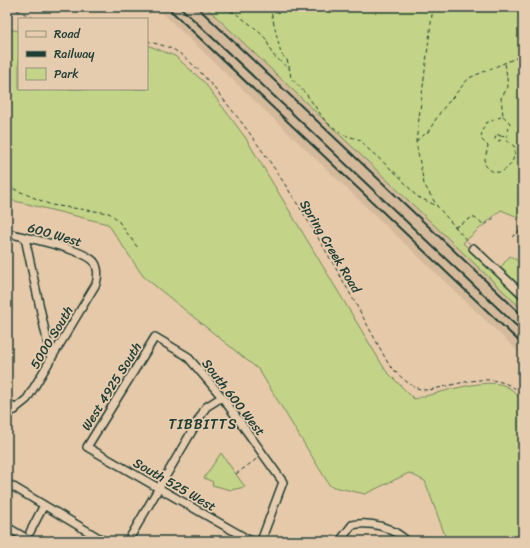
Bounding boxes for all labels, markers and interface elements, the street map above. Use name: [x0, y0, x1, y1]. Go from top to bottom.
legend: [18, 18, 148, 90]
text: Road: [54, 23, 81, 45]
text: Railway: [54, 43, 95, 65]
text: Park: [54, 63, 79, 85]
street label: Spring Creek Road: [294, 195, 368, 298]
street label: 600 West: [25, 216, 85, 253]
street label: 5000 South: [23, 301, 79, 373]
street label: West 4925 South: [75, 337, 148, 435]
street label: South 600 West: [196, 354, 272, 441]
district label: TIBBITTS: [169, 412, 237, 437]
street label: South 525 West: [129, 451, 221, 518]

